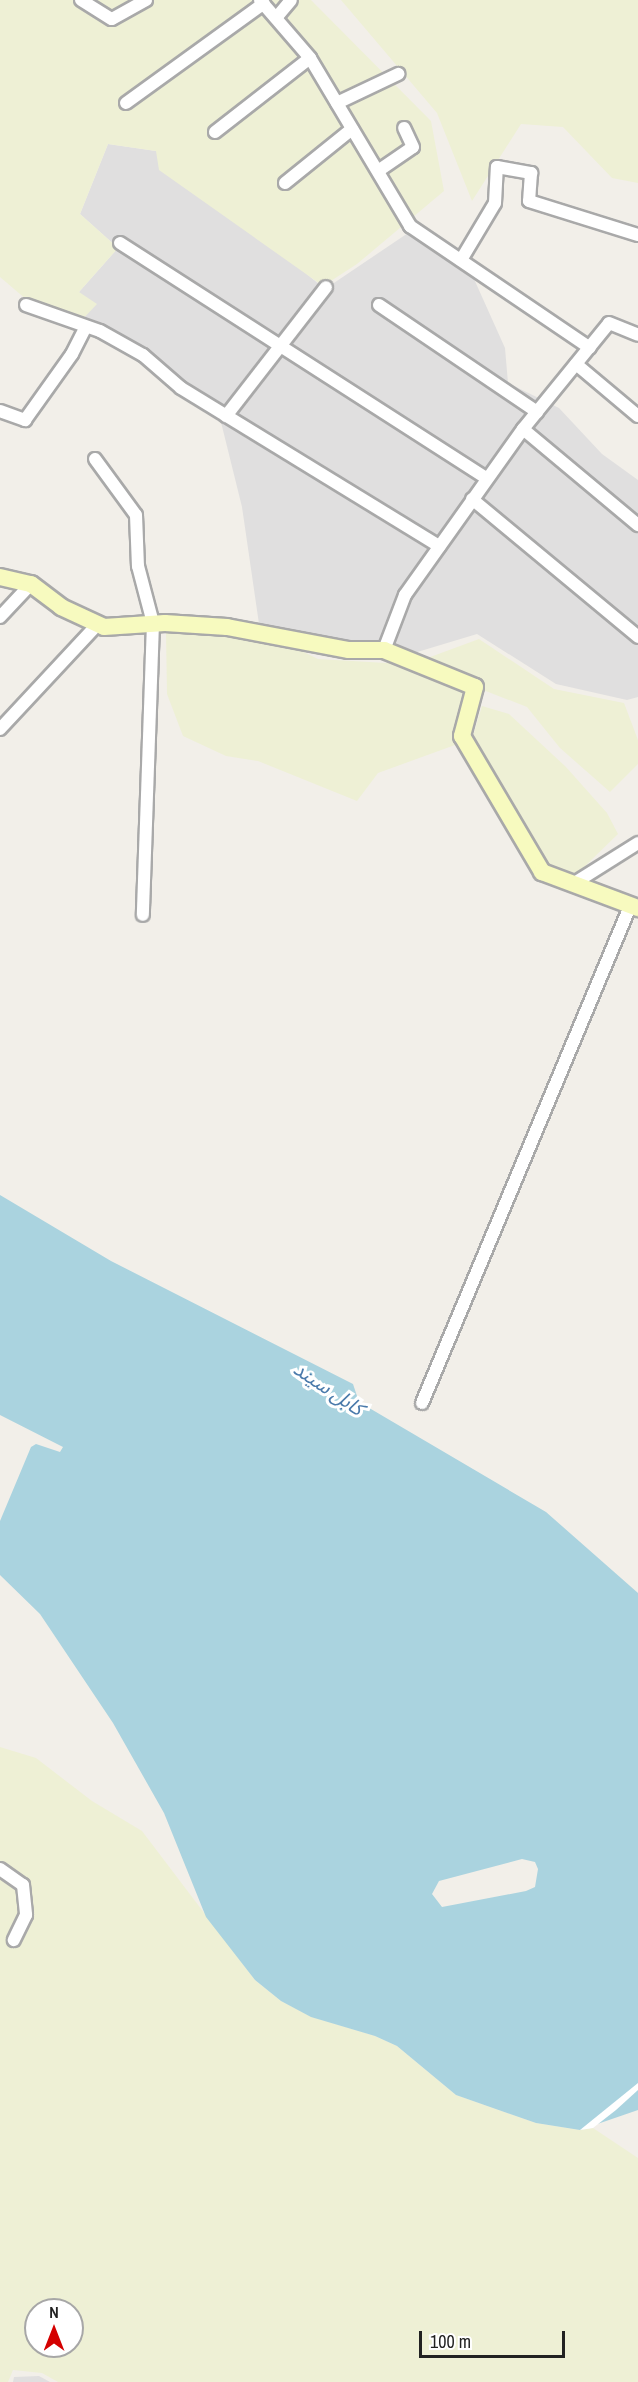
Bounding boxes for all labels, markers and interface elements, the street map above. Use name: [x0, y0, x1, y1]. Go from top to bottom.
water label: کابل سيند: [289, 1356, 369, 1420]
north arrow: [24, 2298, 84, 2358]
text: N: [49, 2301, 59, 2323]
scale bar: [422, 2319, 568, 2357]
text: 100 m: [430, 2329, 471, 2354]

